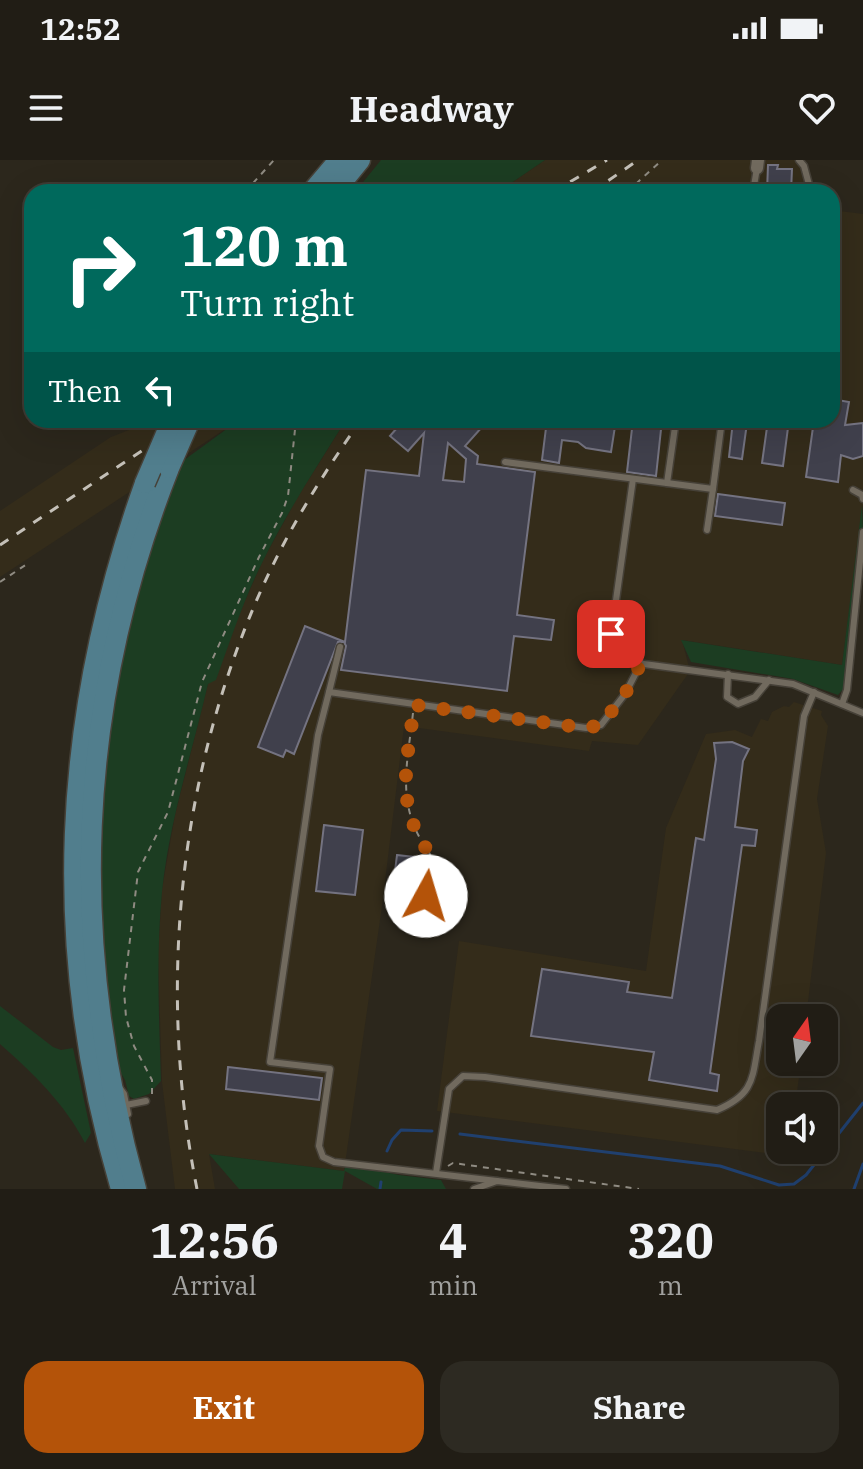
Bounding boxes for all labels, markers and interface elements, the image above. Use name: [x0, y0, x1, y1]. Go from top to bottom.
text: 12:52: [40, 9, 121, 48]
text: Headway: [349, 85, 514, 132]
icon: menu: [24, 86, 68, 130]
icon: heart: [795, 86, 839, 130]
text: 120 m: [180, 209, 348, 281]
icon: right: [48, 216, 152, 320]
text: Turn right: [180, 279, 354, 326]
icon: left: [138, 368, 182, 412]
text: Then: [48, 371, 122, 410]
pin: [577, 600, 645, 668]
icon: arrive: [589, 612, 633, 656]
position arrow: [384, 854, 468, 938]
north arrow: [766, 1004, 838, 1076]
map controls: [766, 1004, 838, 1164]
button: sound: [766, 1092, 838, 1164]
text: 12:56: [149, 1209, 279, 1271]
text: 4: [439, 1209, 468, 1271]
text: 320: [627, 1209, 714, 1271]
text: Arrival: [172, 1268, 256, 1302]
text: min: [428, 1268, 478, 1302]
text: m: [658, 1268, 683, 1302]
button: Exit: [24, 1361, 424, 1453]
button: Share: [440, 1361, 839, 1453]

